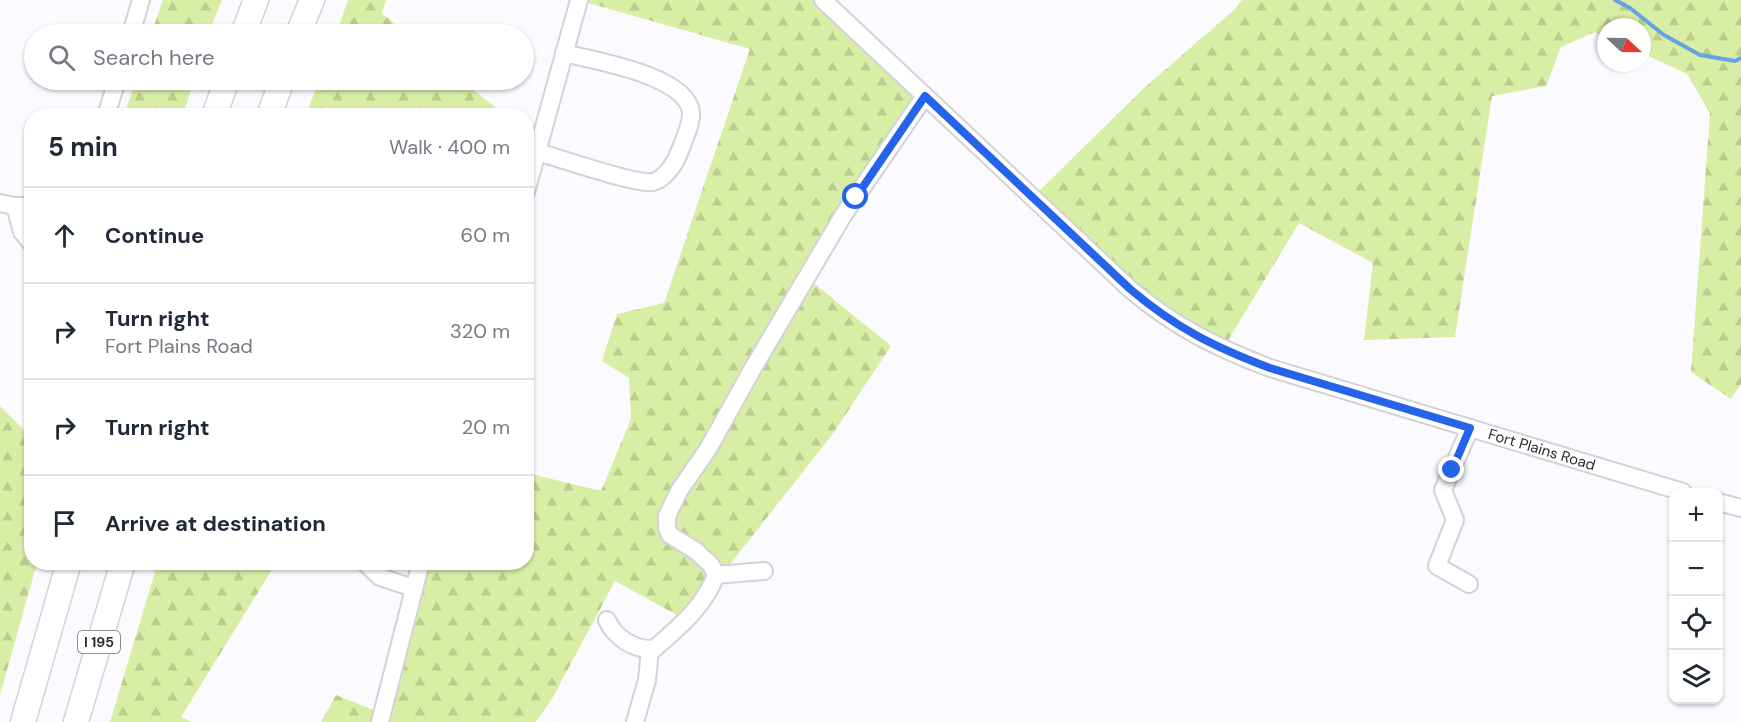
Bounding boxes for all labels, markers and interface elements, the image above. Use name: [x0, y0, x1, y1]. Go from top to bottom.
north arrow: [1597, 18, 1651, 72]
search box: [24, 24, 534, 90]
icon: search: [45, 41, 78, 74]
text: Search here: [93, 43, 214, 72]
text: 5 min: [48, 130, 118, 164]
text: Walk · 400 m: [389, 134, 510, 160]
route start: [842, 183, 868, 209]
icon: ahead: [48, 219, 81, 252]
text: Continue: [105, 221, 204, 250]
text: 60 m: [461, 222, 510, 248]
text: Turn right: [105, 304, 210, 333]
icon: right: [48, 315, 81, 348]
text: 320 m: [450, 318, 510, 344]
text: Fort Plains Road: [105, 333, 253, 359]
icon: right: [48, 411, 81, 444]
text: Turn right: [105, 413, 210, 442]
text: 20 m: [462, 414, 510, 440]
street label: Fort Plains Road: [1486, 424, 1598, 475]
route end: [1438, 456, 1464, 482]
map controls: [1669, 488, 1723, 704]
button: +: [1669, 488, 1723, 542]
icon: arrive: [48, 507, 81, 540]
text: Arrive at destination: [105, 509, 326, 538]
button: −: [1669, 542, 1723, 596]
button: locate: [1669, 596, 1723, 650]
road number: I 195: [78, 631, 120, 653]
button: layers: [1669, 650, 1723, 704]

